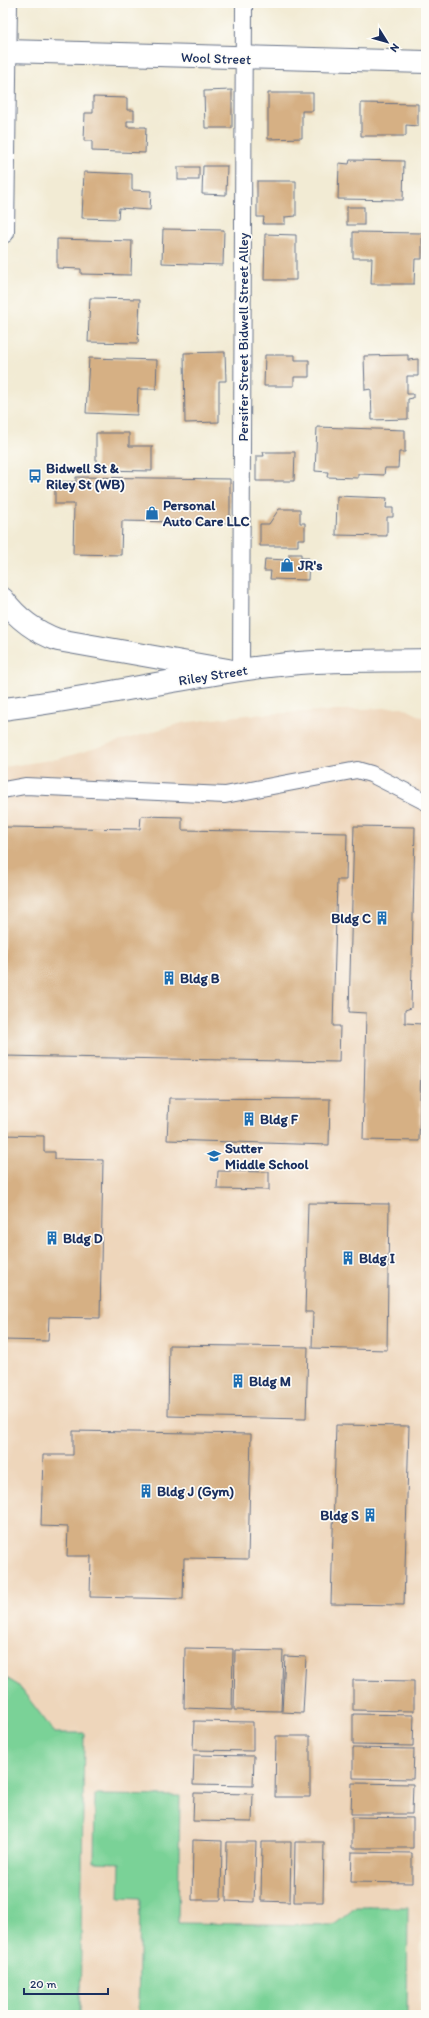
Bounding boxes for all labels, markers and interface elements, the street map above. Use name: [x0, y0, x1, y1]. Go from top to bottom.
north arrow: [367, 22, 407, 62]
text: N: [387, 41, 402, 55]
street label: Wool Street: [181, 49, 251, 68]
street label: Persifer Street Bidwell Street Alley: [235, 232, 252, 441]
place label: Bidwell St & Riley St (WB): [46, 460, 125, 493]
bus stop icon: Bidwell St & Riley St (WB): [27, 468, 43, 484]
place label: Personal Auto Care LLC: [162, 497, 250, 530]
shop icon: Personal Auto Care LLC: [144, 505, 160, 521]
shop icon: JR's: [279, 557, 295, 573]
place label: JR's: [297, 557, 322, 574]
street label: Riley Street: [177, 662, 249, 689]
place label: Bldg C: [331, 910, 371, 927]
building icon: Bldg C: [374, 910, 390, 926]
building icon: Bldg B: [161, 970, 177, 986]
place label: Bldg B: [180, 970, 220, 987]
building icon: Bldg F: [241, 1111, 257, 1127]
place label: Bldg F: [260, 1111, 299, 1128]
place label: Sutter Middle School: [225, 1140, 309, 1173]
school or university icon: Sutter Middle School: [206, 1148, 222, 1164]
building icon: Bldg D: [44, 1230, 60, 1246]
place label: Bldg D: [63, 1230, 103, 1247]
building icon: Bldg I: [340, 1250, 356, 1266]
place label: Bldg I: [359, 1250, 395, 1267]
building icon: Bldg M: [230, 1373, 246, 1389]
place label: Bldg M: [249, 1373, 291, 1390]
building icon: Bldg J (Gym): [138, 1483, 154, 1499]
place label: Bldg J (Gym): [157, 1483, 234, 1500]
place label: Bldg S: [320, 1507, 359, 1524]
building icon: Bldg S: [362, 1507, 378, 1523]
scale bar: [24, 1970, 108, 1996]
text: 20 m: [30, 1977, 57, 1991]

